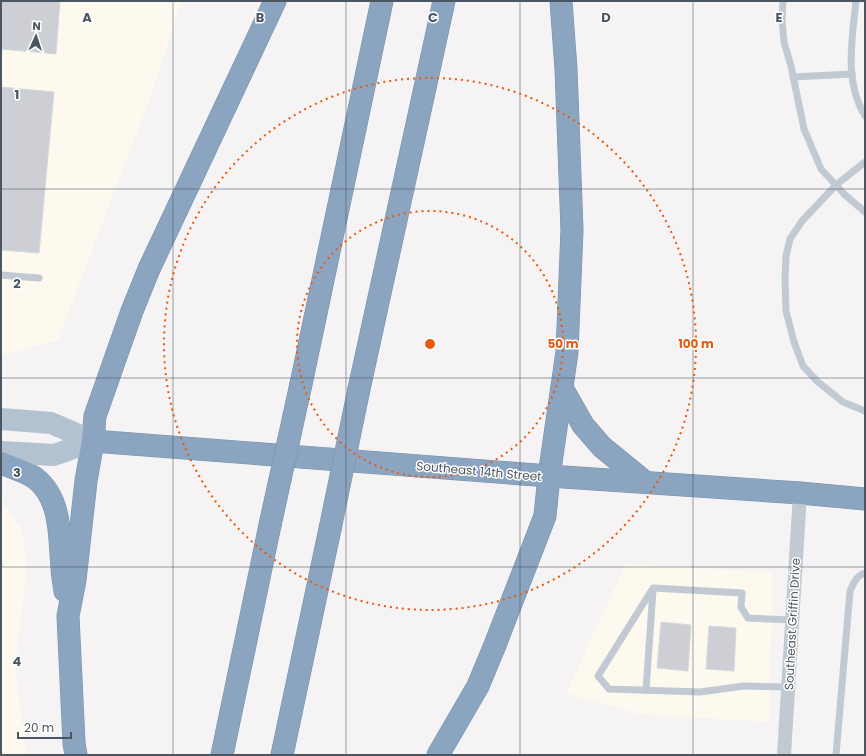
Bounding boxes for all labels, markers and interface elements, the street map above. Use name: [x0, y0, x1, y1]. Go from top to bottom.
text: A: [82, 8, 92, 27]
text: B: [256, 8, 265, 27]
text: C: [428, 8, 438, 27]
text: D: [601, 8, 611, 27]
text: E: [775, 8, 783, 27]
north arrow: [16, 16, 56, 56]
text: N: [32, 18, 41, 34]
text: 1: [15, 85, 19, 104]
text: 2: [13, 274, 21, 293]
text: 50 m: [548, 335, 579, 352]
text: 100 m: [678, 335, 714, 352]
centre of rings: [423, 337, 437, 351]
street label: Southeast 14th Street: [416, 457, 542, 485]
text: 3: [13, 463, 21, 482]
street label: Southeast Griffin Drive: [780, 557, 804, 691]
text: 4: [13, 652, 22, 671]
scale bar: [18, 714, 71, 740]
text: 20 m: [24, 719, 54, 736]

